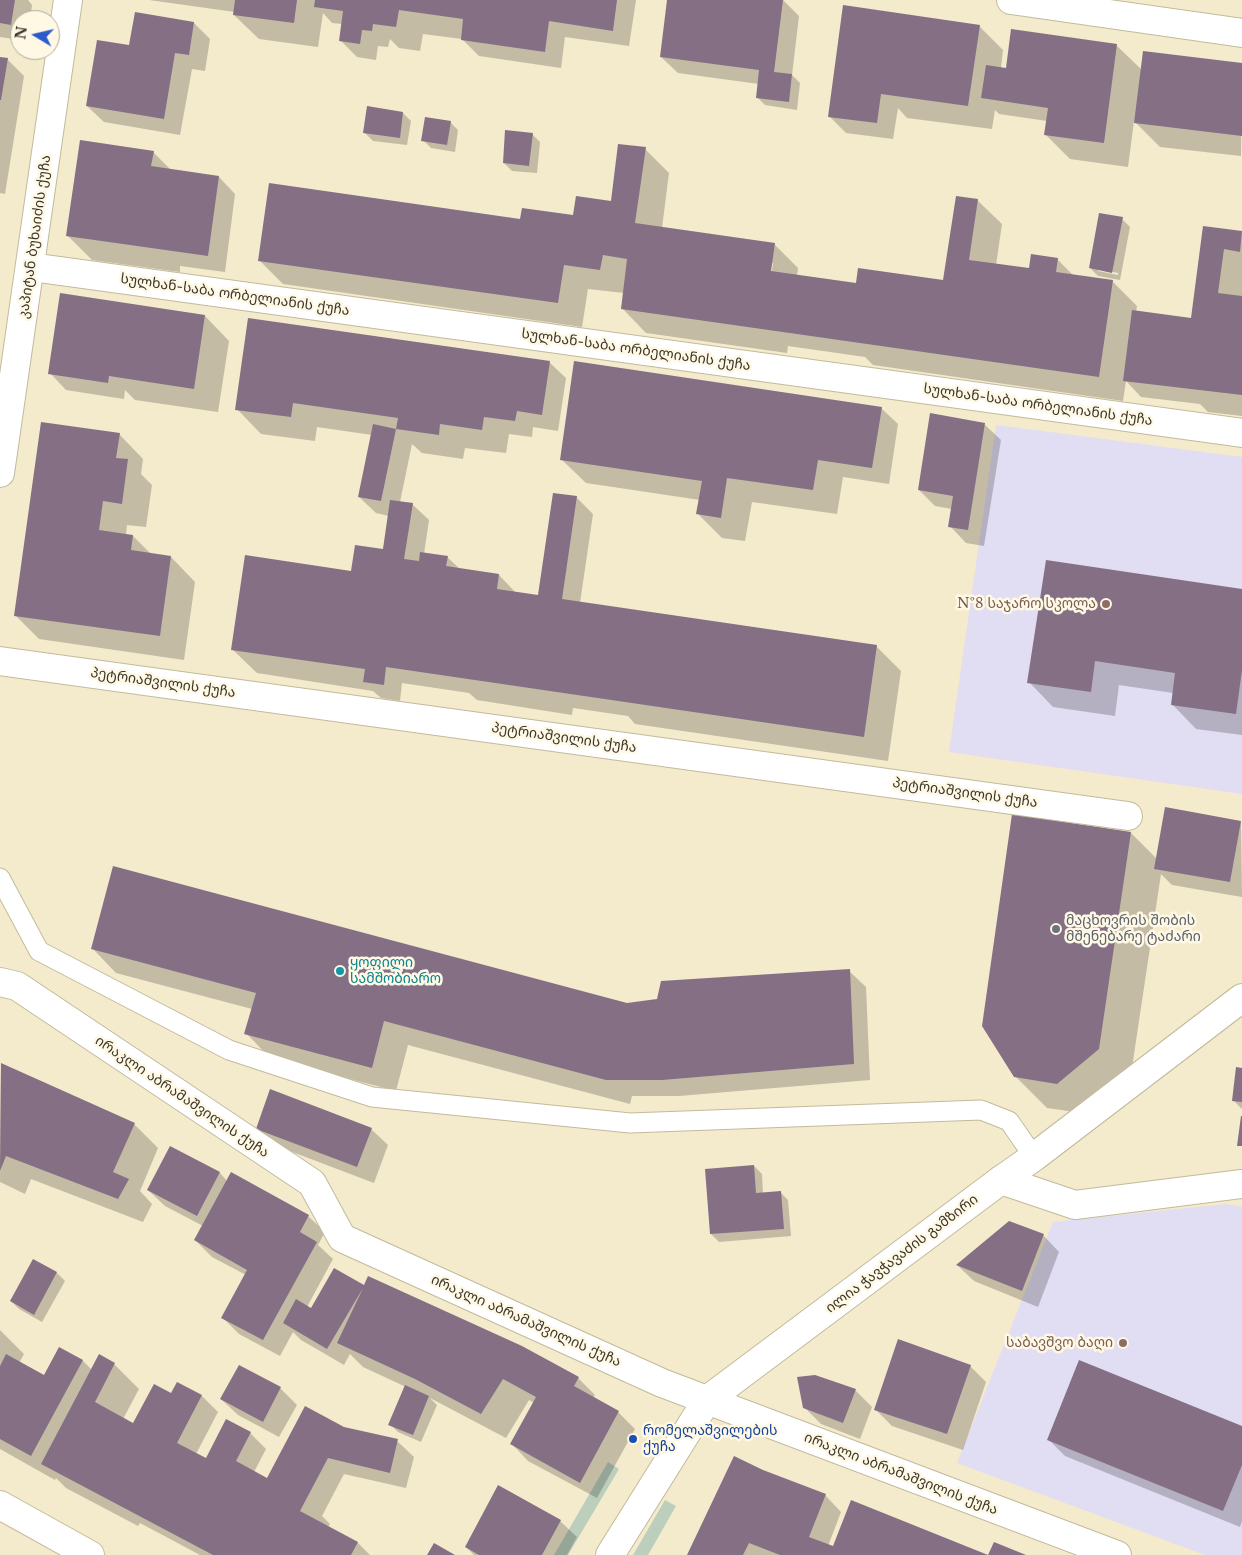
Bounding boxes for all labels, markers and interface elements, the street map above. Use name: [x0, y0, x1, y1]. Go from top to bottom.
north arrow: [10, 10, 60, 60]
text: N: [11, 25, 31, 41]
street label: კაპიტან ბუხაიძის ქუჩა: [15, 154, 55, 320]
street label: სულხან-საბა ორბელიანის ქუჩა: [119, 271, 351, 319]
street label: სულხან-საბა ორბელიანის ქუჩა: [520, 326, 752, 374]
street label: სულხან-საბა ორბელიანის ქუჩა: [922, 381, 1154, 429]
place label: №8 საჯარო სკოლა: [957, 596, 1096, 612]
marker: №8 საჯარო სკოლა: [1100, 598, 1112, 610]
street label: პეტრიაშვილის ქუჩა: [89, 664, 237, 702]
street label: პეტრიაშვილის ქუჩა: [490, 719, 638, 757]
street label: პეტრიაშვილის ქუჩა: [891, 774, 1039, 812]
place label: მაცხოვრის შობის მშენებარე ტაძარი: [1066, 913, 1201, 946]
marker: მაცხოვრის შობის მშენებარე ტაძარი: [1050, 923, 1062, 935]
place label: ყოფილი სამშობიარო: [350, 955, 441, 988]
marker: ყოფილი სამშობიარო: [334, 965, 346, 977]
street label: ირაკლი აბრამაშვილის ქუჩა: [92, 1032, 272, 1162]
street label: ილია ჭავჭავაძის გამზირი: [822, 1191, 982, 1317]
street label: ირაკლი აბრამაშვილის ქუჩა: [428, 1271, 624, 1371]
place label: საბავშვო ბაღი: [1006, 1335, 1113, 1351]
marker: საბავშვო ბაღი: [1117, 1337, 1129, 1349]
place label: რომელაშვილების ქუჩა: [643, 1423, 777, 1455]
street label: ირაკლი აბრამაშვილის ქუჩა: [802, 1429, 1000, 1519]
marker: რომელაშვილების ქუჩა: [627, 1433, 639, 1445]

